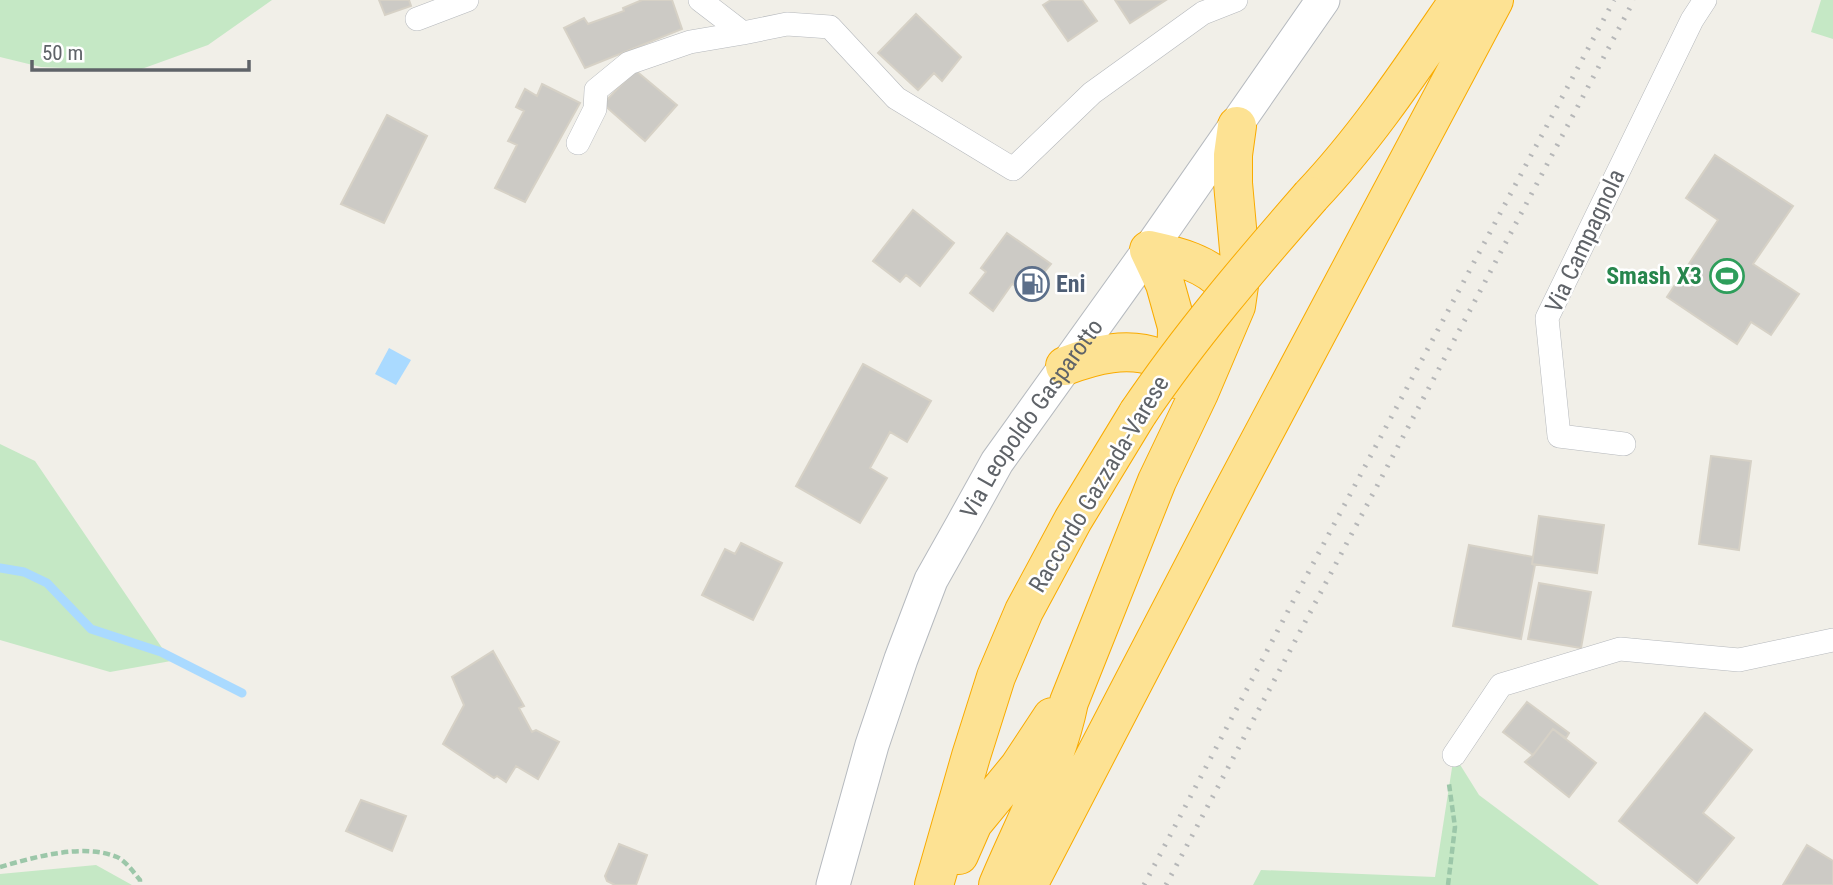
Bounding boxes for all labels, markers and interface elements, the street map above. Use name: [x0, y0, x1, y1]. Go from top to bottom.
scale bar: [32, 28, 248, 72]
text: 50 m: [42, 41, 83, 65]
street label: Via Campagnola: [1540, 165, 1630, 317]
sports icon: Smash X3: [1708, 257, 1746, 295]
place label: Smash X3: [1606, 262, 1702, 290]
fuel station icon: Eni: [1013, 265, 1051, 303]
place label: Eni: [1056, 270, 1086, 298]
street label: Via Leopoldo Gasparotto: [955, 314, 1109, 523]
street label: Raccordo Gazzada-Varese: [1023, 371, 1175, 597]

